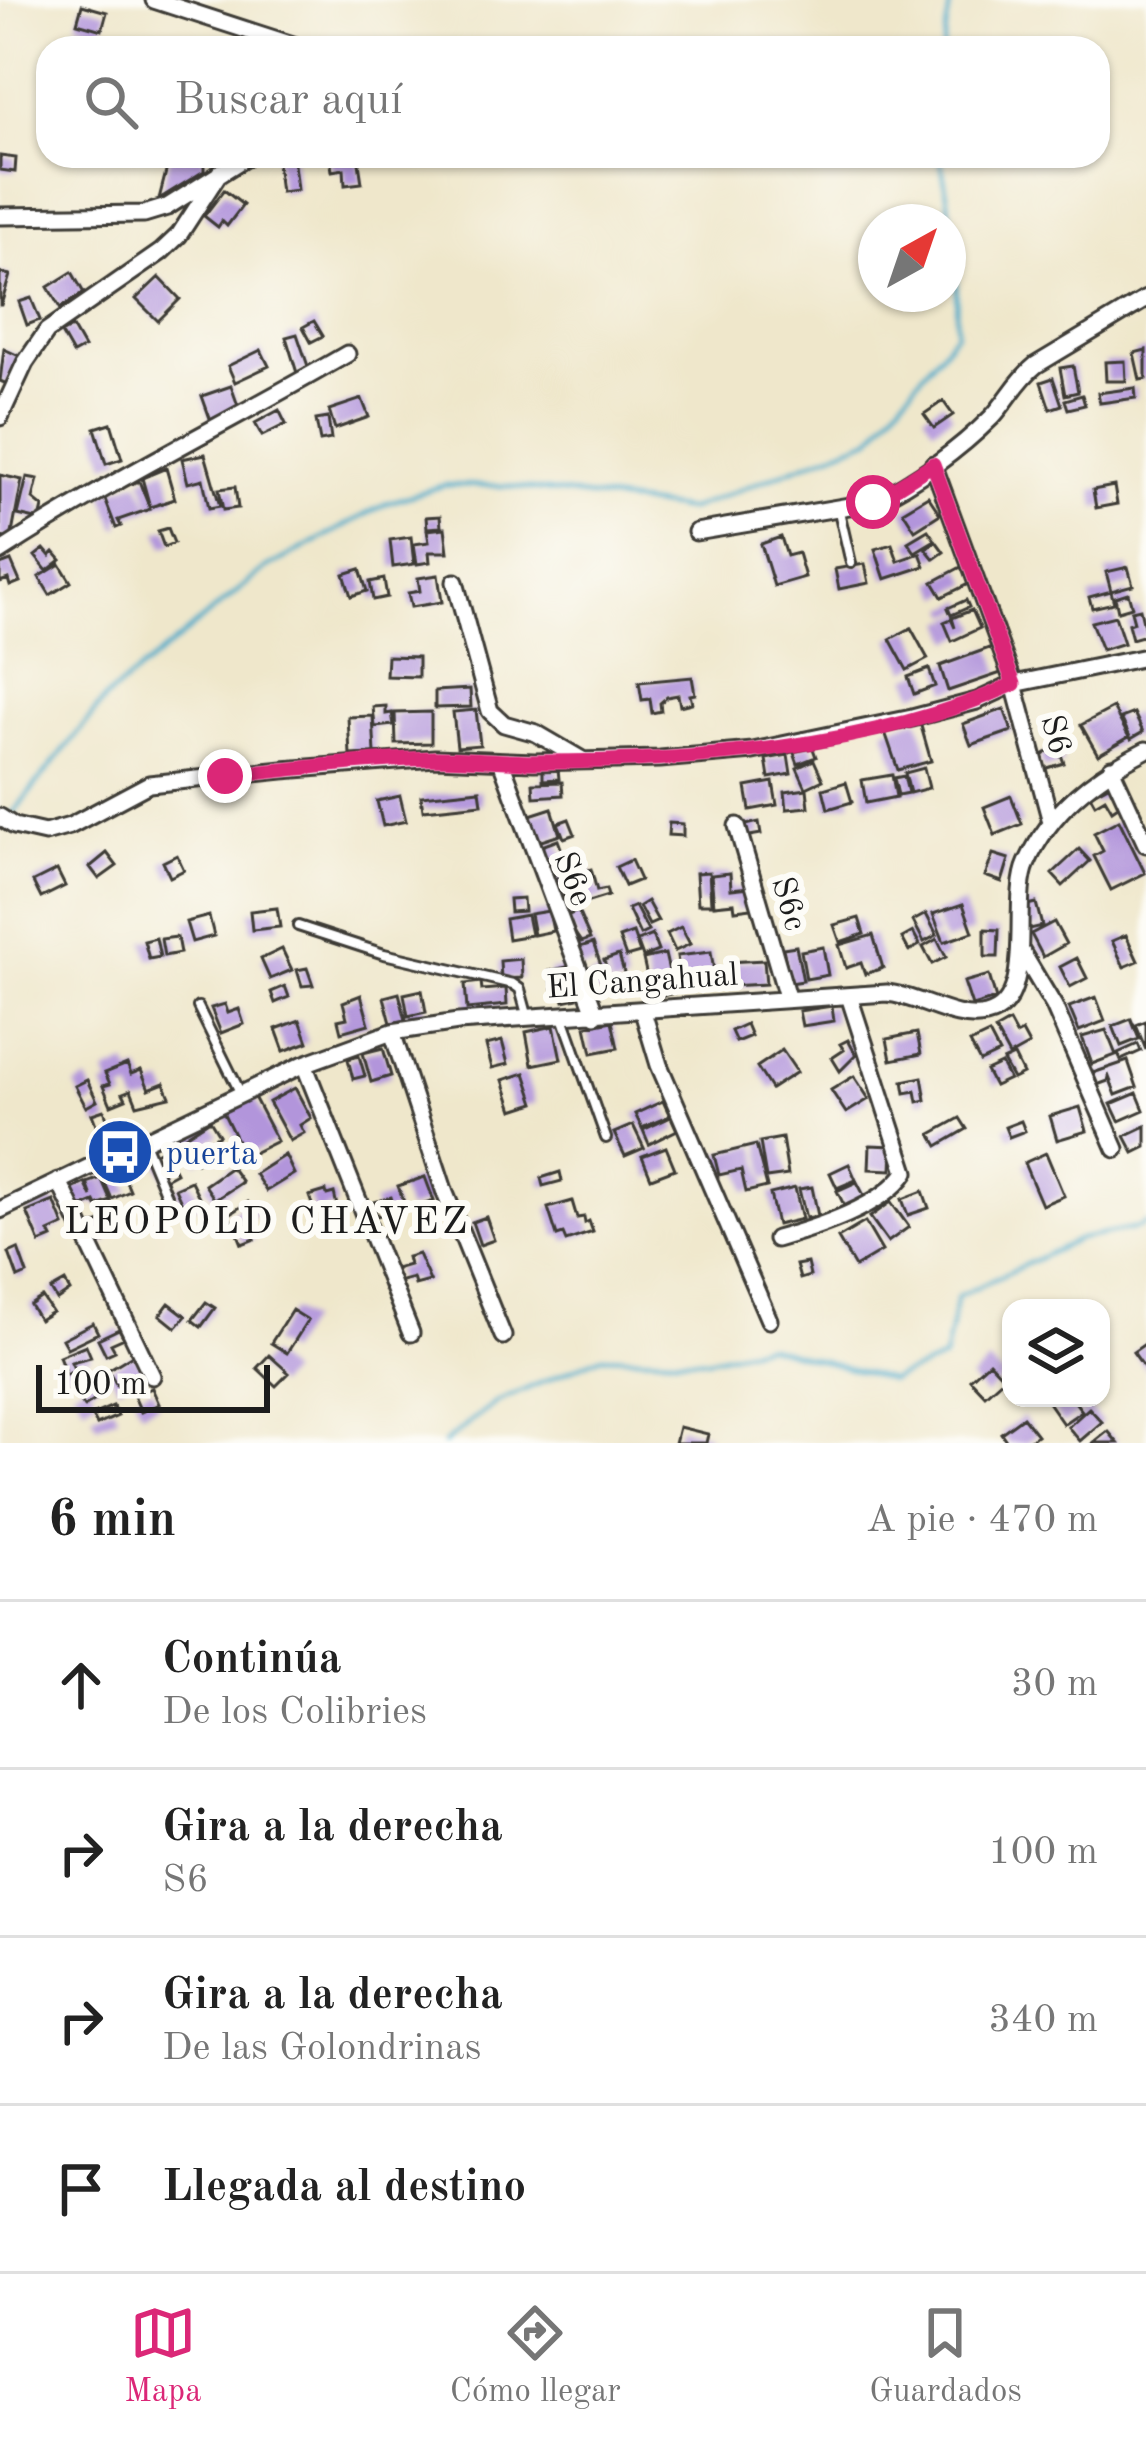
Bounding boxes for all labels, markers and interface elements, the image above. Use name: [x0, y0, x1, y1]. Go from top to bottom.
search box: [36, 36, 1110, 168]
icon: search: [78, 69, 144, 135]
text: Buscar aquí: [174, 79, 403, 124]
north arrow: [858, 204, 966, 312]
route start: [846, 475, 900, 529]
street label: S6: [1034, 712, 1076, 758]
route end: [198, 749, 252, 803]
street label: S6e: [547, 848, 597, 911]
street label: S6c: [764, 873, 811, 934]
street label: El Cangahual: [545, 959, 739, 1006]
bus stop icon: puerta: [85, 1117, 155, 1187]
place label: puerta: [166, 1139, 257, 1172]
district label: LEOPOLD CHAVEZ: [64, 1203, 470, 1242]
map controls: [1002, 1299, 1110, 1407]
button: layers: [1002, 1299, 1110, 1407]
scale bar: [36, 1359, 270, 1412]
text: 100 m: [54, 1369, 147, 1402]
text: 6 min: [48, 1496, 176, 1547]
text: A pie · 470 m: [866, 1501, 1098, 1540]
text: Continúa: [162, 1638, 342, 1683]
icon: ahead: [48, 1652, 114, 1718]
text: 30 m: [1011, 1665, 1098, 1704]
text: De los Colibries: [162, 1693, 427, 1732]
text: Gira a la derecha: [162, 1806, 503, 1851]
icon: right: [48, 1820, 114, 1886]
text: 100 m: [988, 1833, 1098, 1872]
text: S6: [162, 1861, 209, 1900]
text: Gira a la derecha: [162, 1974, 503, 2019]
icon: right: [48, 1988, 114, 2054]
text: 340 m: [988, 2001, 1098, 2040]
text: De las Golondrinas: [162, 2029, 481, 2068]
icon: arrive: [48, 2156, 114, 2222]
text: Llegada al destino: [162, 2166, 526, 2211]
tab: Mapa: [124, 2300, 202, 2413]
tab: Cómo llegar: [450, 2300, 621, 2413]
tab: Guardados: [869, 2300, 1022, 2413]

